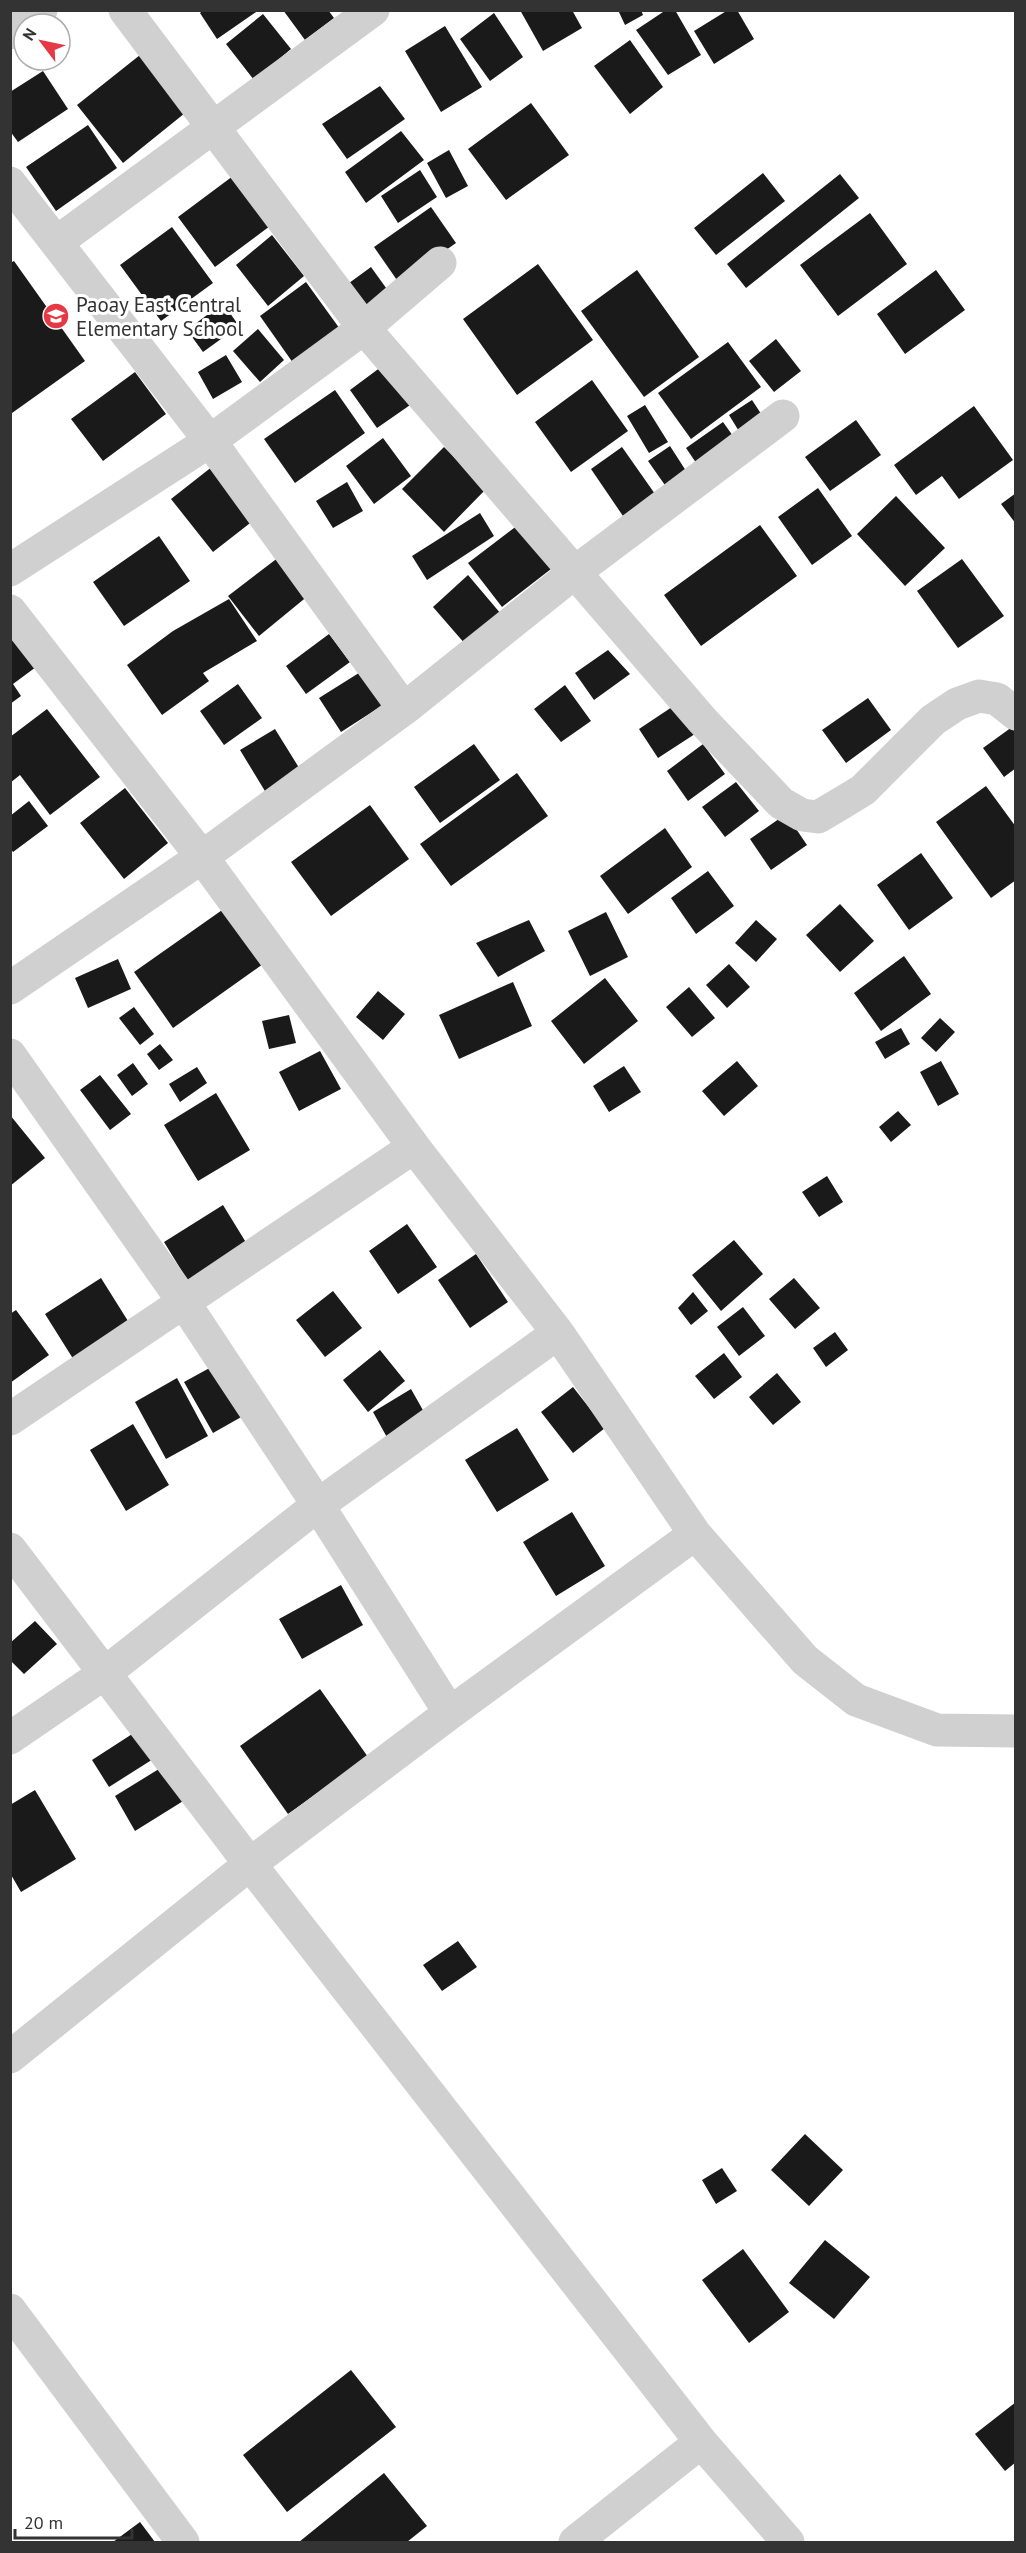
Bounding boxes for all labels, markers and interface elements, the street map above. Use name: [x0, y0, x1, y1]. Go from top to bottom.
north arrow: [12, 12, 72, 72]
text: N: [18, 24, 41, 44]
place label: Paoay East Central Elementary School: [76, 291, 243, 342]
school or university icon: Paoay East Central Elementary School: [41, 301, 71, 331]
scale bar: [15, 2502, 132, 2540]
text: 20 m: [24, 2511, 63, 2534]

